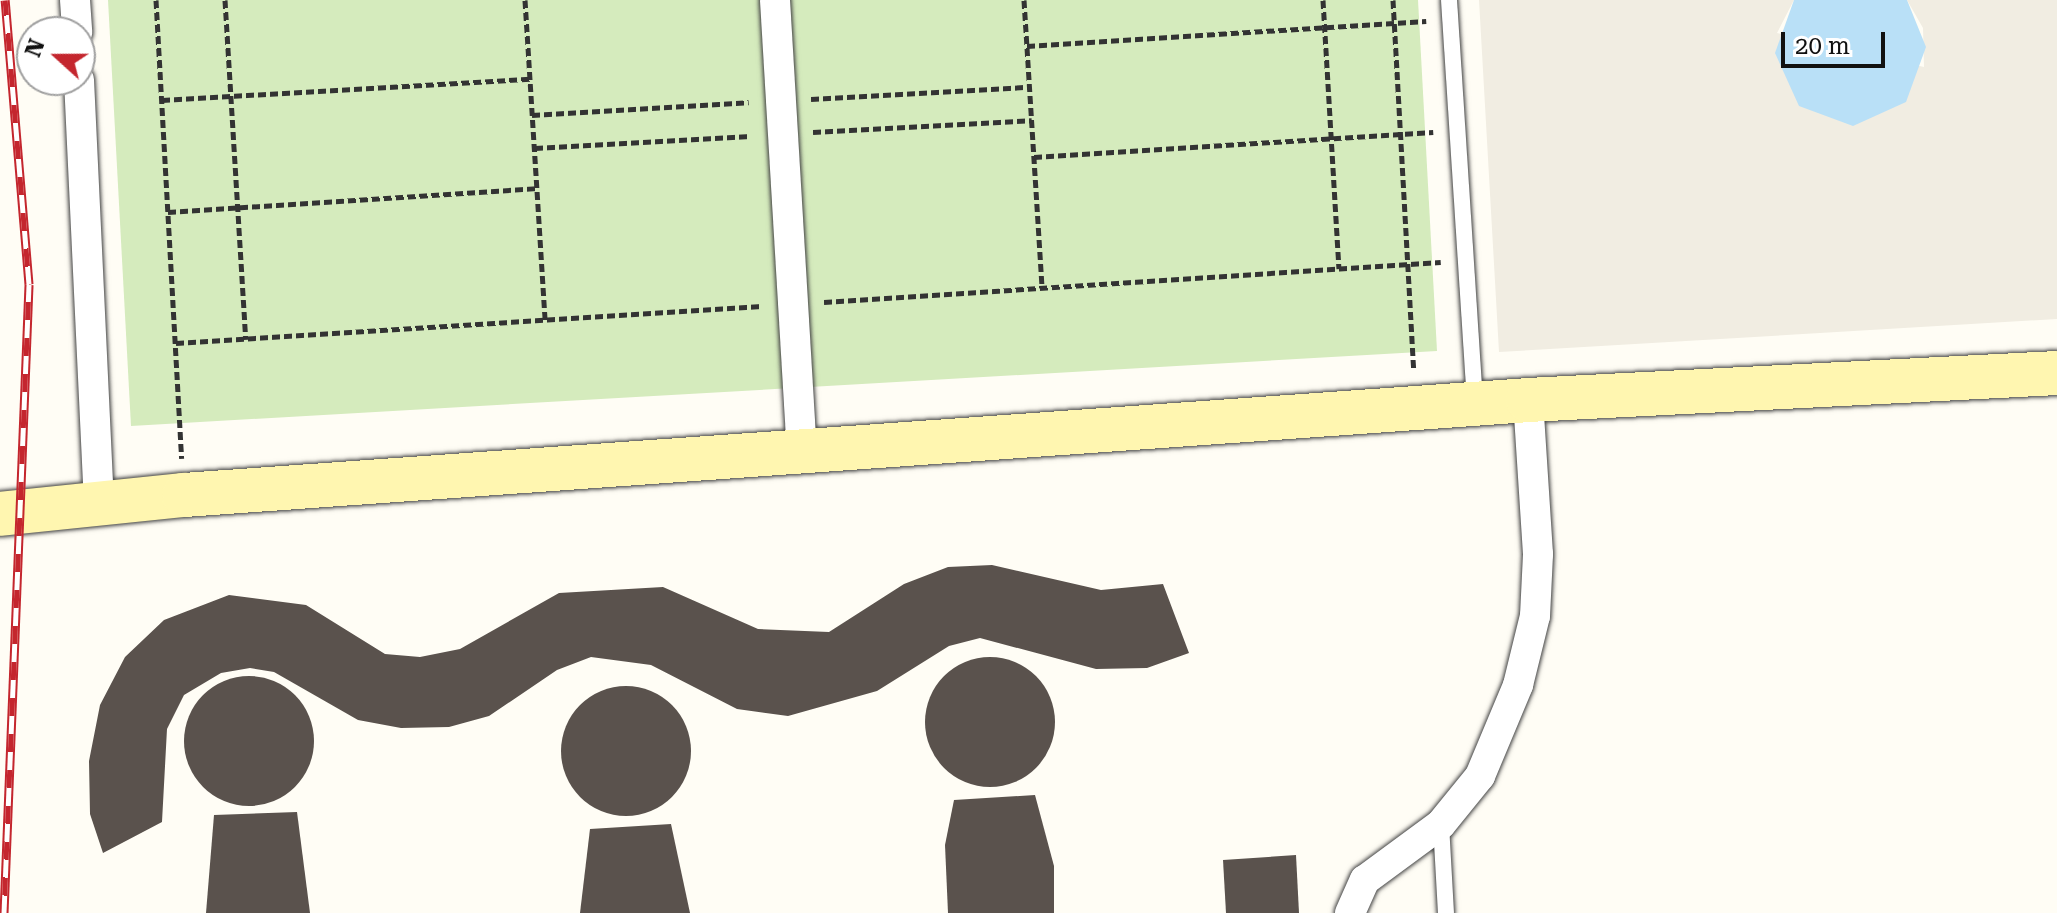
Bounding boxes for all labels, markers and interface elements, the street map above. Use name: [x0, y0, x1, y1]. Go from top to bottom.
north arrow: [16, 16, 96, 96]
scale bar: [1785, 16, 1889, 66]
text: 20 m: [1795, 32, 1850, 60]
text: N: [20, 36, 50, 60]

